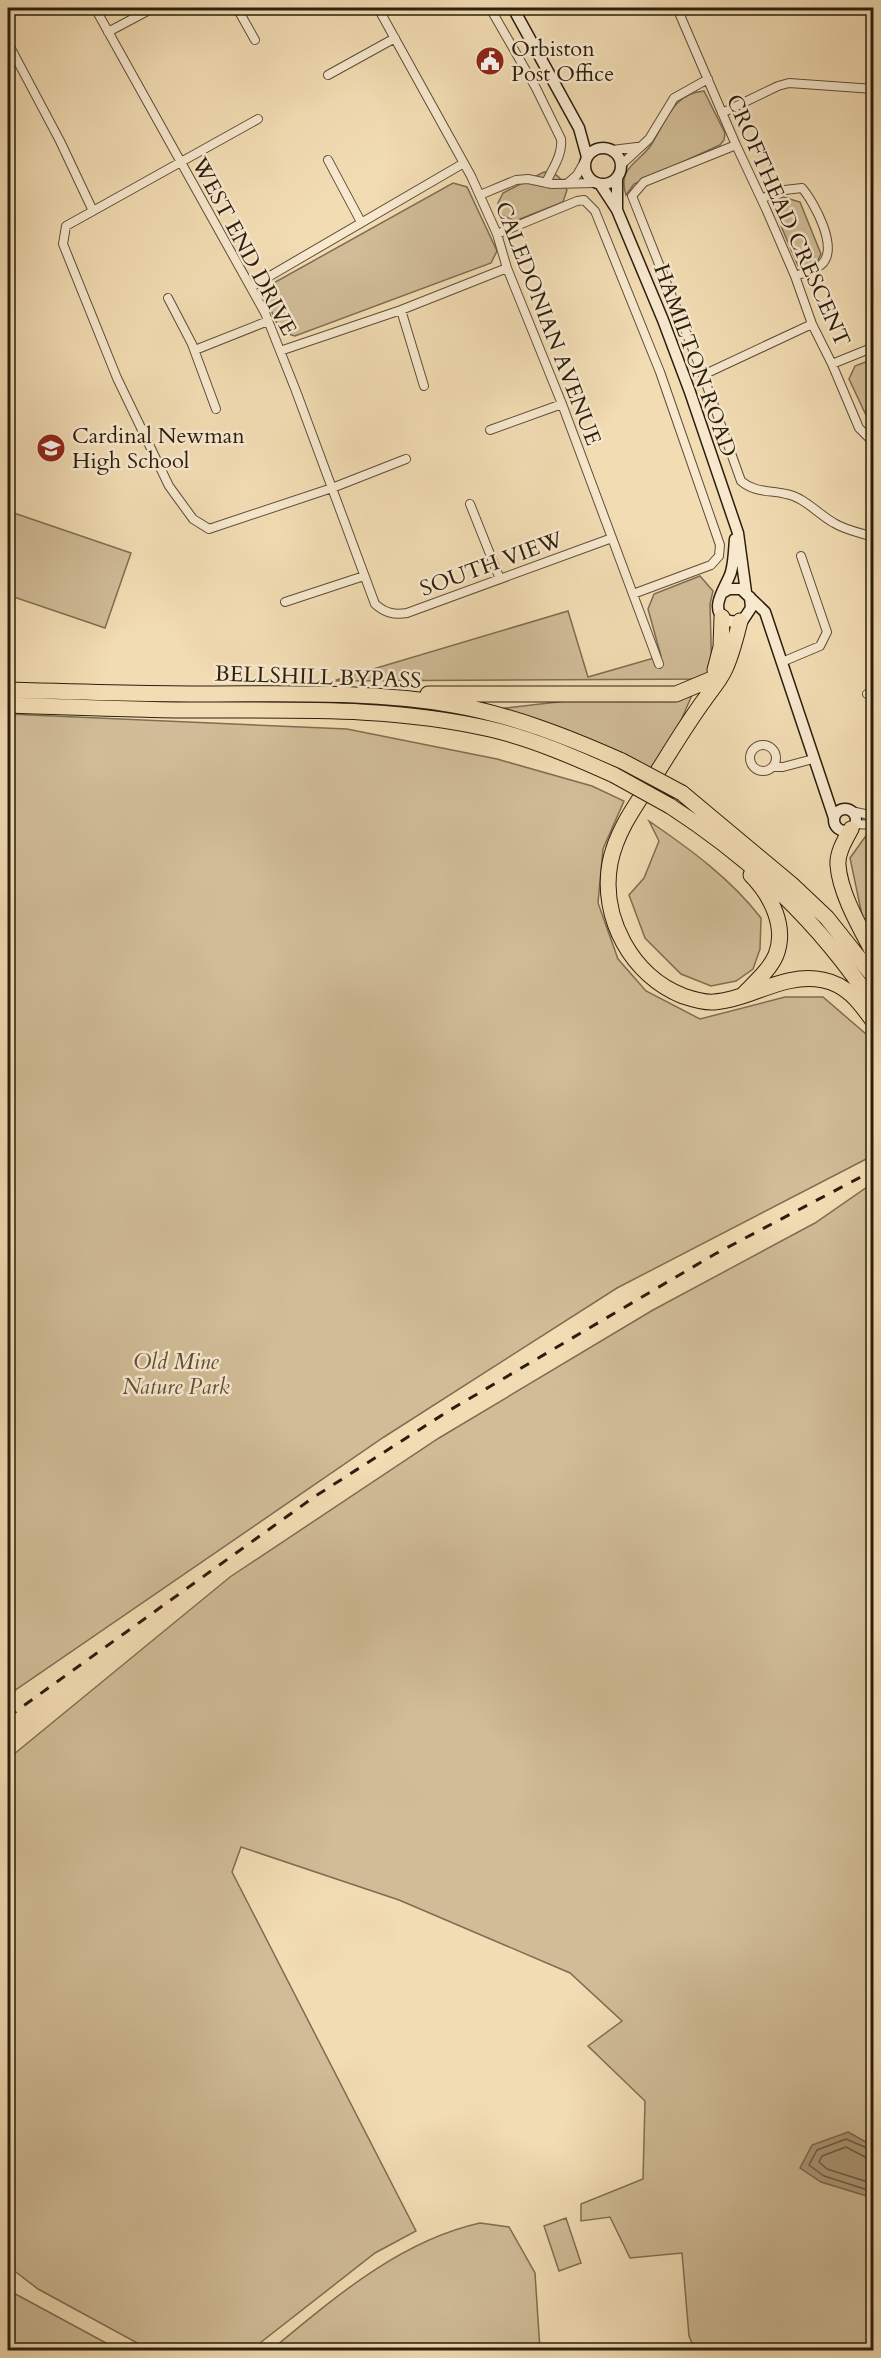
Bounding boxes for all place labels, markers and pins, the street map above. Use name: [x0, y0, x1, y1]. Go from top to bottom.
place label: Orbiston Post Office: [511, 34, 614, 89]
public building icon: Orbiston Post Office: [474, 45, 506, 77]
place label: Cardinal Newman High School: [72, 421, 245, 476]
school or university icon: Cardinal Newman High School: [35, 432, 67, 464]

